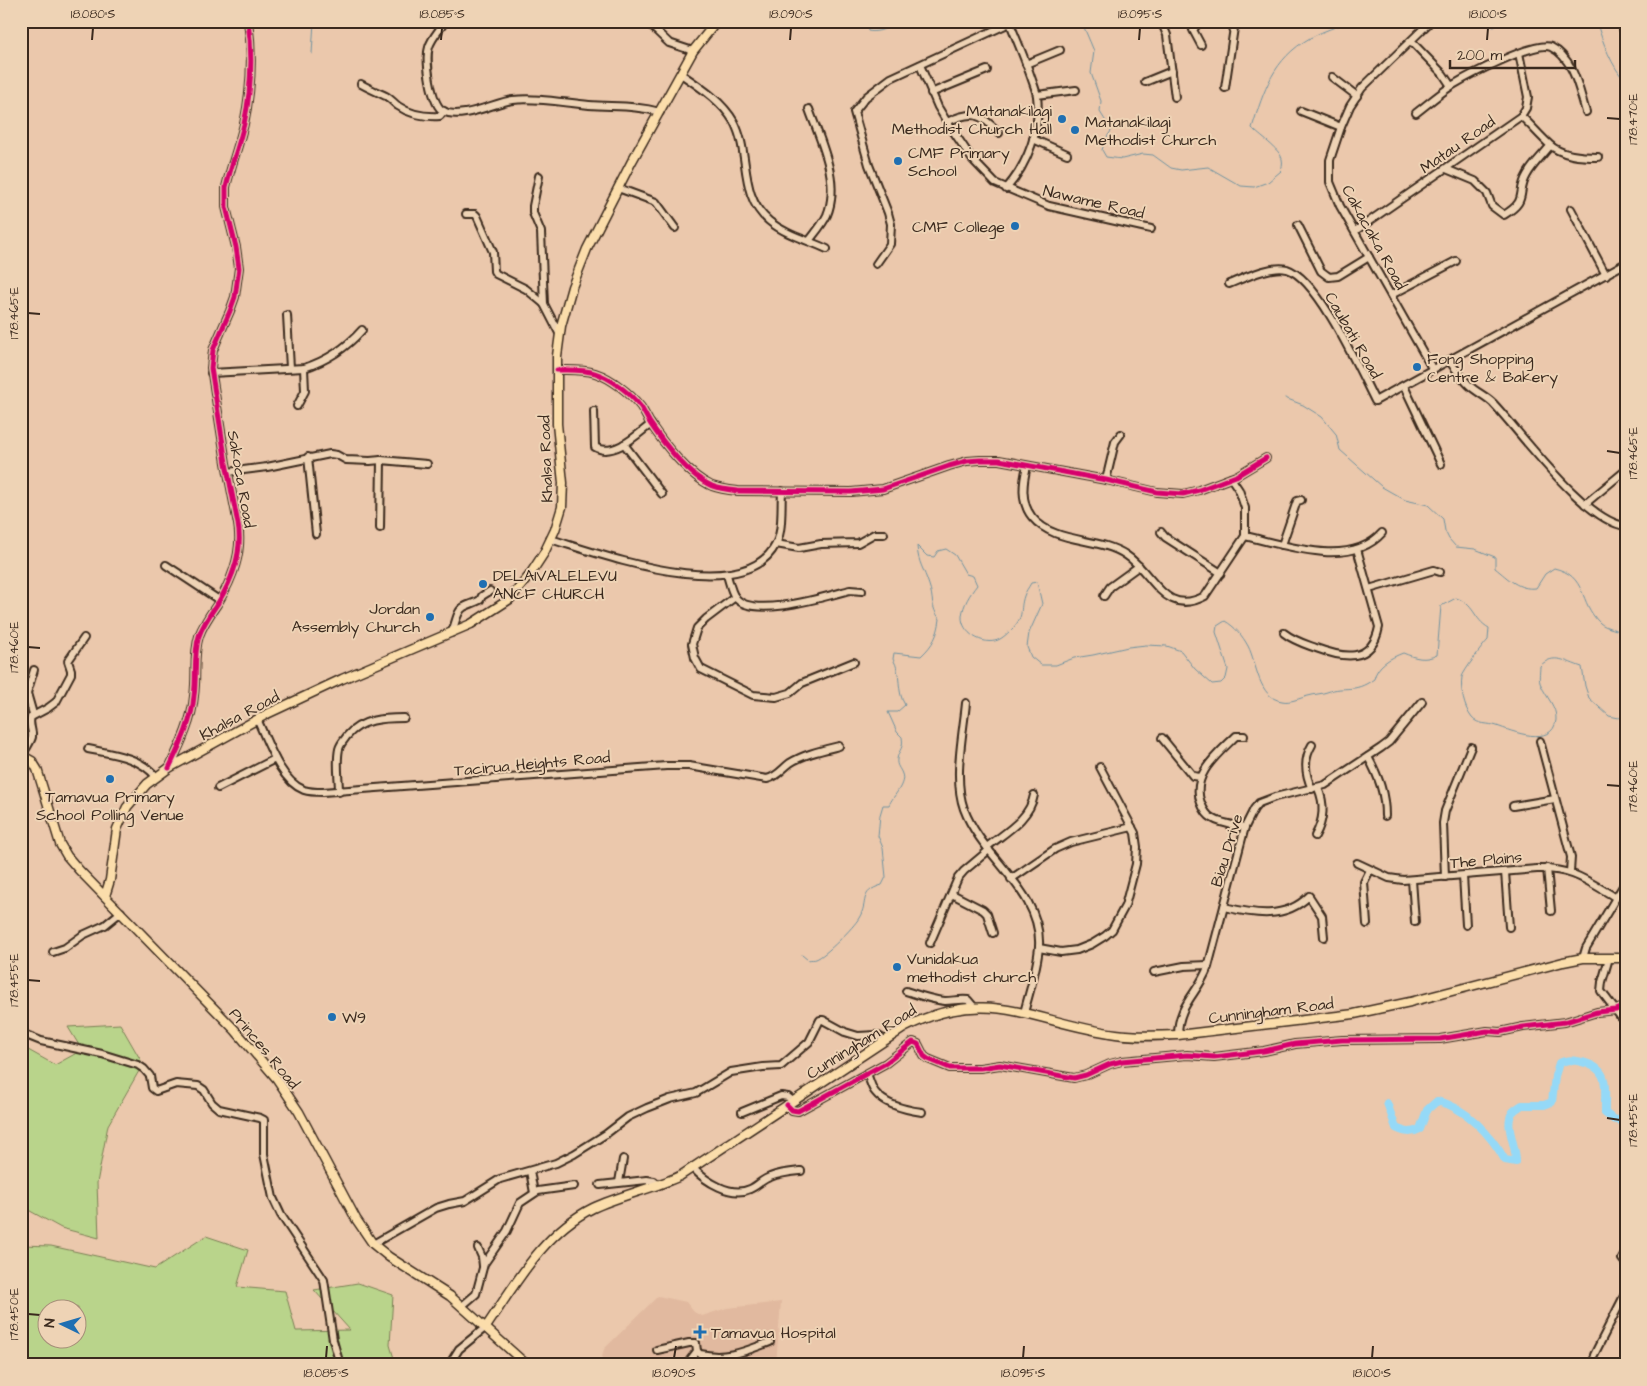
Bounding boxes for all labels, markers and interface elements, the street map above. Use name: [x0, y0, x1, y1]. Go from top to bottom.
text: 18.080°S: [71, 6, 115, 23]
text: 18.085°S: [419, 6, 465, 23]
text: 18.090°S: [769, 6, 813, 23]
text: 18.095°S: [1118, 6, 1162, 23]
text: 18.100°S: [1469, 6, 1507, 23]
scale bar: [1450, 38, 1574, 70]
text: 200 m: [1457, 45, 1503, 66]
text: 178.470°E: [1625, 93, 1642, 145]
place label: Matanakilagi Methodist Church Hall: [892, 100, 1053, 140]
place label: Matanakilagi Methodist Church: [1085, 111, 1216, 151]
street label: Matau Road: [1416, 111, 1500, 179]
marker: Matanakilagi Methodist Church Hall: [1056, 113, 1068, 125]
marker: Matanakilagi Methodist Church: [1069, 124, 1081, 136]
place label: CMF Primary School: [908, 142, 1010, 182]
marker: CMF Primary School: [892, 155, 904, 167]
street label: Nawame Road: [1041, 180, 1147, 224]
street label: Cakacaka Road: [1336, 181, 1412, 294]
place label: CMF College: [912, 216, 1005, 239]
marker: CMF College: [1009, 220, 1021, 232]
text: 178.465°E: [6, 287, 23, 339]
street label: Caubati Road: [1319, 288, 1387, 383]
place label: Fong Shopping Centre & Bakery: [1427, 348, 1558, 389]
marker: Fong Shopping Centre & Bakery: [1411, 361, 1423, 373]
street label: Khalsa Road: [533, 415, 559, 503]
text: 178.465°E: [1625, 427, 1642, 479]
street label: Sakoca Road: [222, 429, 260, 530]
place label: DELAIVALELEVU ANCF CHURCH: [493, 565, 617, 605]
marker: DELAIVALELEVU ANCF CHURCH: [477, 578, 489, 590]
place label: Jordan Assembly Church: [292, 598, 420, 639]
marker: Jordan Assembly Church: [424, 611, 436, 623]
text: 178.460°E: [6, 621, 23, 673]
street label: Khalsa Road: [196, 686, 283, 746]
street label: Tacirua Heights Road: [453, 746, 611, 783]
text: 178.460°E: [1625, 760, 1642, 812]
marker: Tamavua Primary School Polling Venue: [104, 773, 116, 785]
place label: Tamavua Primary School Polling Venue: [36, 786, 184, 827]
street label: Biau Drive: [1205, 811, 1249, 889]
street label: The Plains: [1449, 846, 1523, 874]
place label: Vunidakua methodist church: [907, 948, 1036, 988]
text: 178.455°E: [6, 953, 23, 1007]
marker: Vunidakua methodist church: [891, 961, 903, 973]
street label: Cunningham Road: [1207, 992, 1335, 1031]
street label: Cunningham Road: [802, 999, 921, 1085]
street label: Princes Road: [224, 1003, 305, 1094]
place label: W9: [342, 1007, 366, 1029]
marker: W9: [326, 1011, 338, 1023]
text: 178.455°E: [1625, 1093, 1642, 1147]
text: 178.450°E: [6, 1288, 23, 1340]
north arrow: [38, 1298, 88, 1348]
text: N: [40, 1317, 60, 1328]
place label: Tamavua Hospital: [711, 1322, 836, 1344]
marker: Tamavua Hospital: [693, 1325, 707, 1339]
text: 18.085°S: [303, 1365, 349, 1382]
text: 18.090°S: [652, 1365, 696, 1382]
text: 18.095°S: [1001, 1365, 1045, 1382]
text: 18.100°S: [1353, 1365, 1391, 1382]

